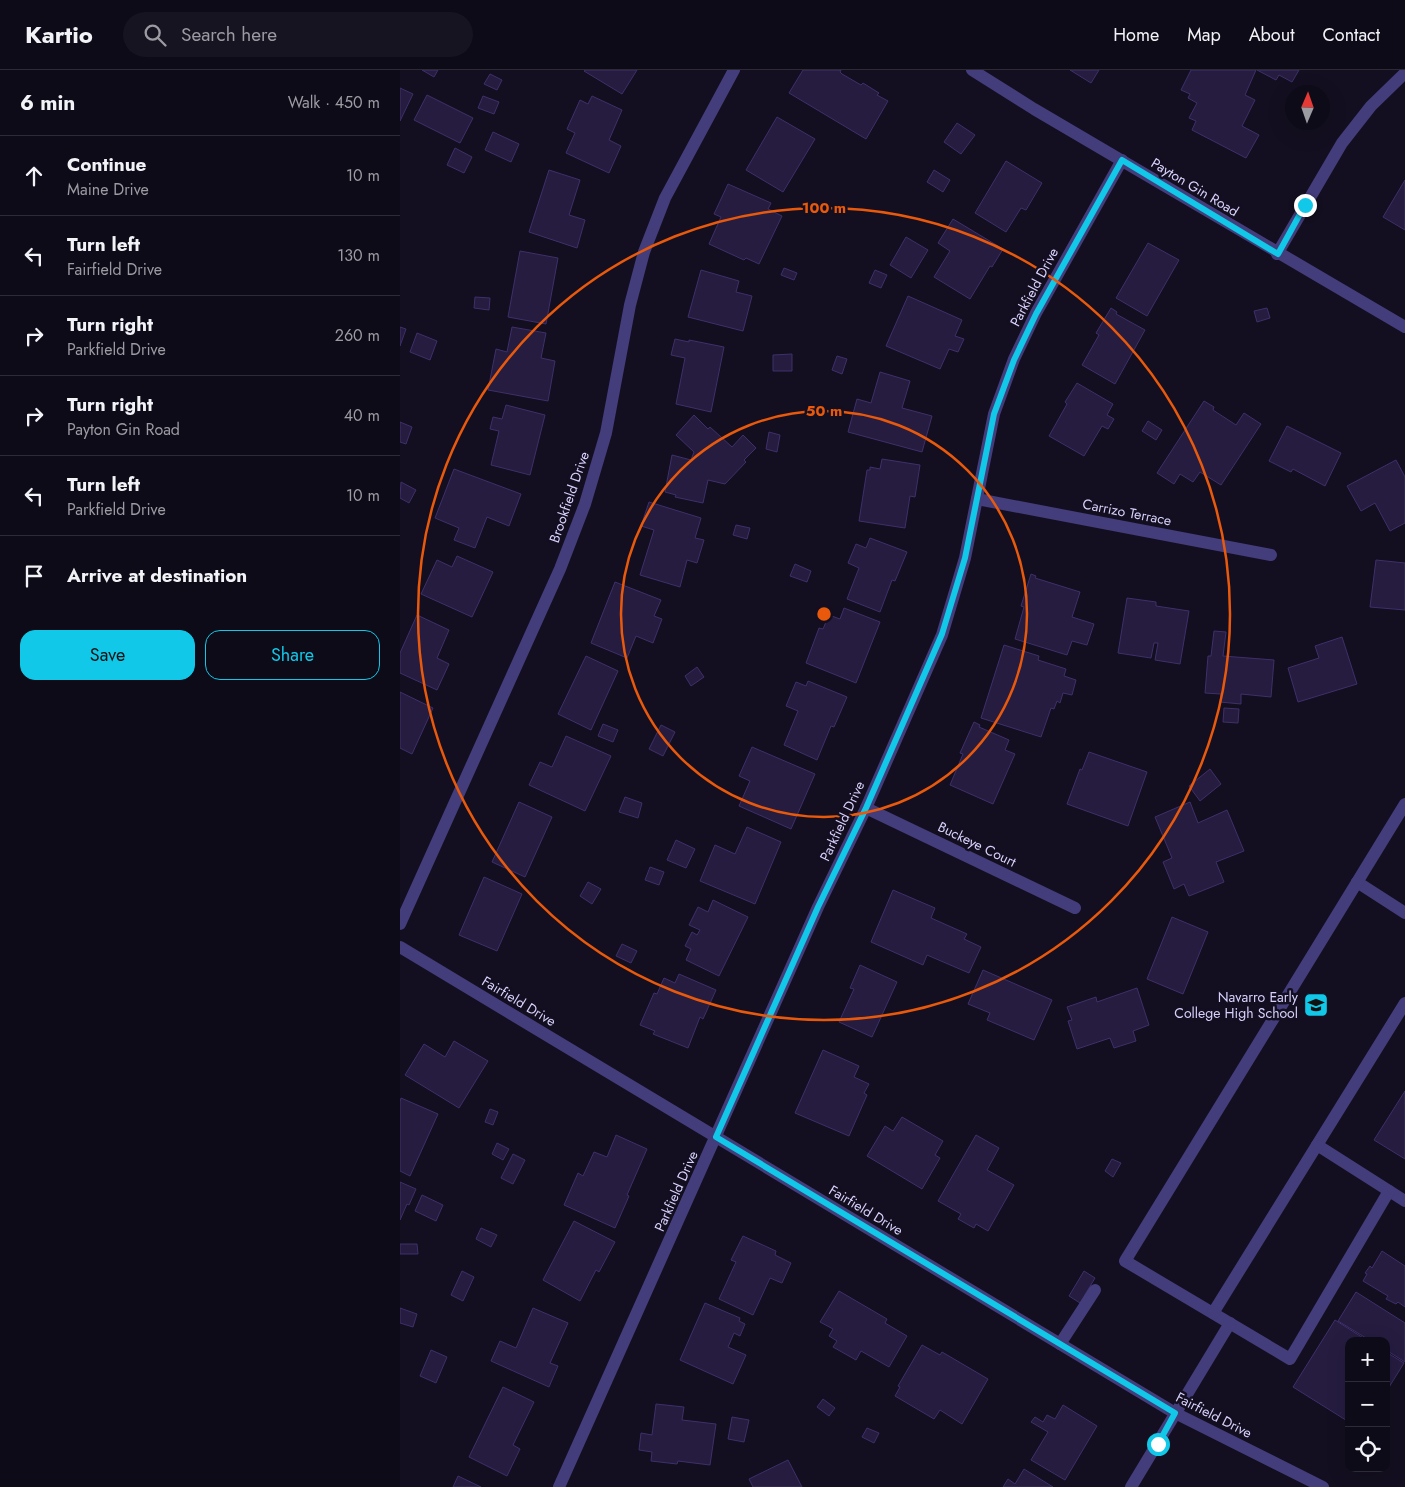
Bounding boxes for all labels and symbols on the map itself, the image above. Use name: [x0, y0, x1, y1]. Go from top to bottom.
north arrow: [1285, 85, 1330, 130]
street label: Payton Gin Road: [1147, 153, 1243, 221]
route end: [1294, 194, 1317, 217]
text: 100 m: [802, 197, 846, 219]
street label: Parkfield Drive: [1005, 244, 1063, 330]
text: 50 m: [806, 400, 842, 422]
street label: Brookfield Drive: [544, 449, 594, 545]
street label: Carrizo Terrace: [1081, 494, 1173, 530]
centre of rings: [815, 605, 833, 623]
street label: Parkfield Drive: [815, 778, 869, 864]
street label: Buckeye Court: [934, 816, 1020, 872]
street label: Fairfield Drive: [478, 971, 560, 1031]
place label: Navarro Early College High School: [1174, 987, 1299, 1023]
school or university icon: Navarro Early College High School: [1303, 992, 1329, 1018]
street label: Parkfield Drive: [649, 1148, 703, 1234]
street label: Fairfield Drive: [825, 1180, 907, 1240]
street label: Fairfield Drive: [1172, 1387, 1256, 1443]
route start: [1147, 1433, 1170, 1456]

